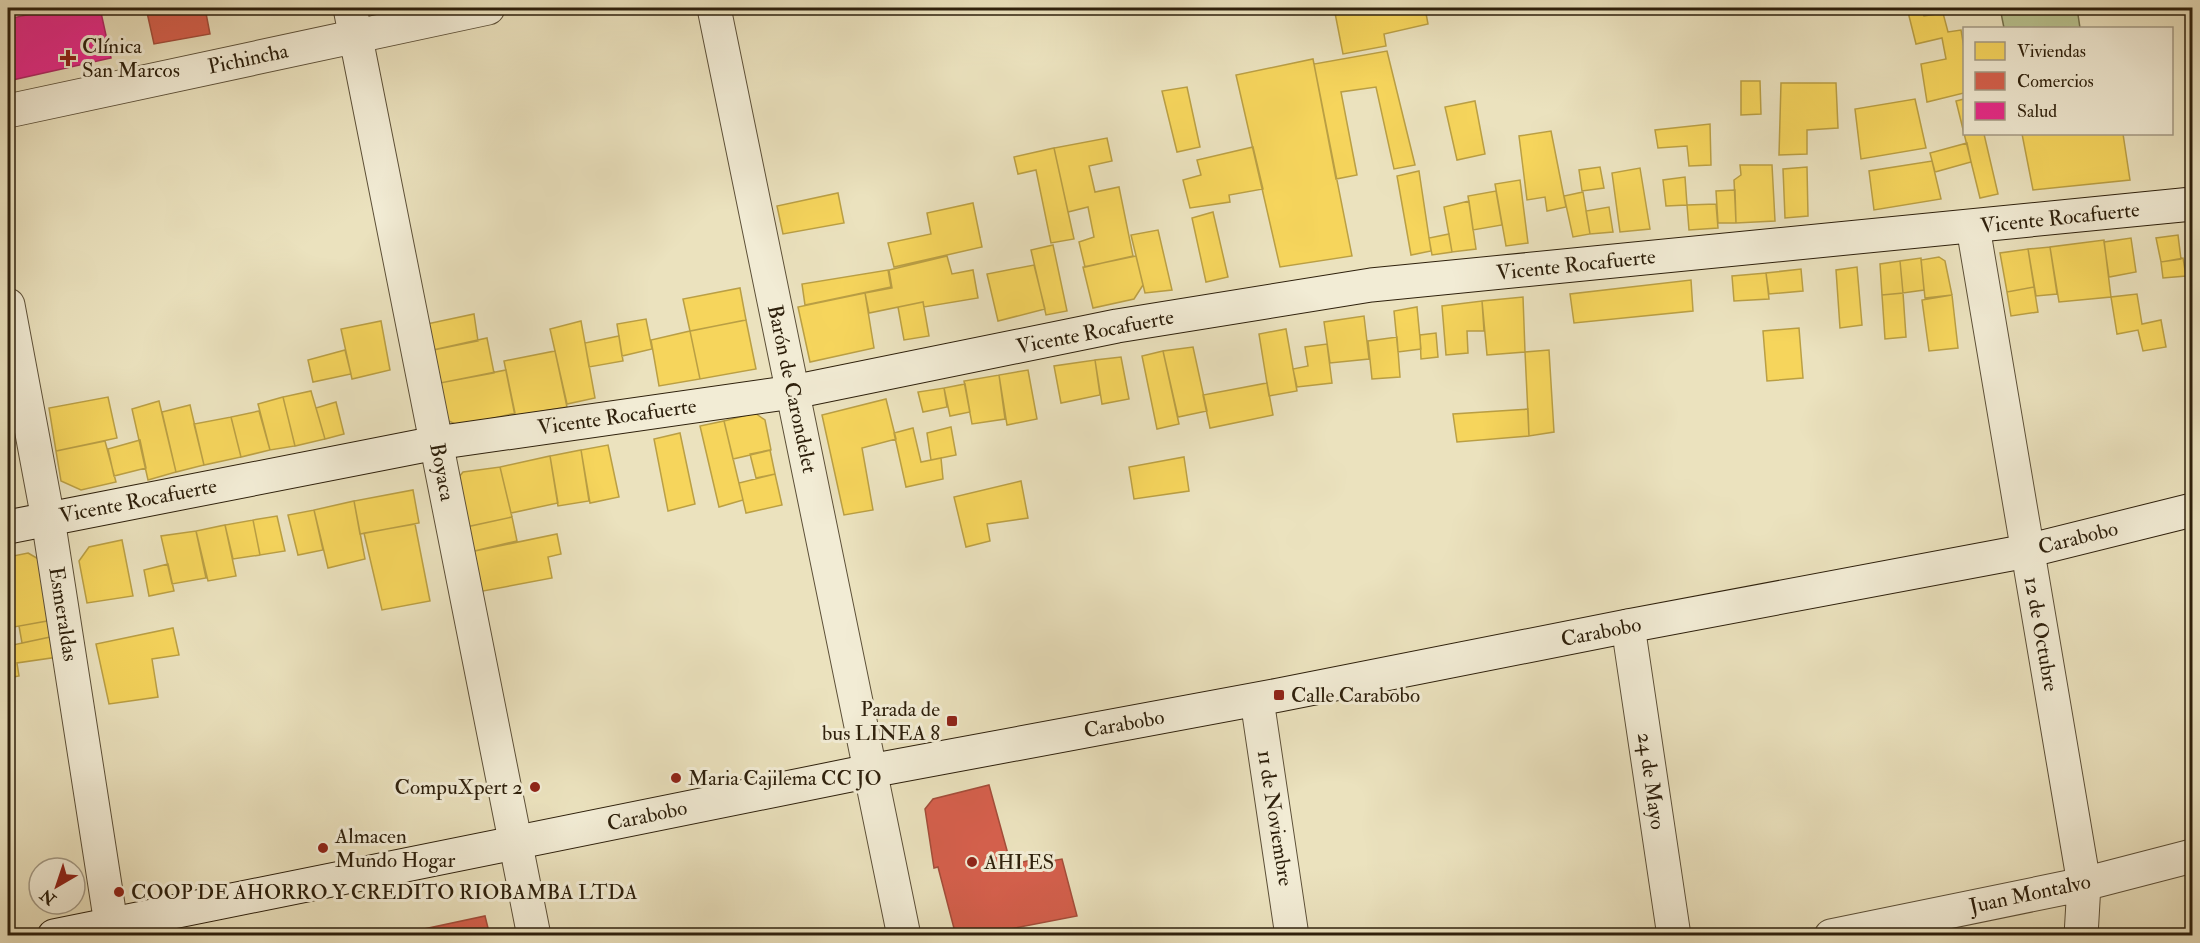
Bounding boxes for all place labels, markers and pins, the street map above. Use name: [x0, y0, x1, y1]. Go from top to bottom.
place label: Clínica San Marcos: [82, 33, 180, 84]
marker: Clínica San Marcos: [59, 49, 77, 67]
place label: Calle Carabobo: [1291, 682, 1420, 709]
marker: Calle Carabobo: [1272, 688, 1286, 702]
place label: Parada de bus LINEA 8: [822, 696, 940, 747]
marker: Parada de bus LINEA 8: [945, 714, 959, 728]
place label: Maria Cajilema CC JO: [688, 765, 882, 792]
marker: Maria Cajilema CC JO: [669, 771, 683, 785]
place label: CompuXpert 2: [395, 774, 523, 801]
marker: CompuXpert 2: [528, 780, 542, 794]
place label: Almacen Mundo Hogar: [334, 823, 455, 874]
marker: Almacen Mundo Hogar: [316, 841, 330, 855]
place label: AHI ES: [983, 849, 1054, 876]
marker: AHI ES: [965, 855, 979, 869]
place label: COOP DE AHORRO Y CREDITO RIOBAMBA LTDA: [131, 879, 638, 906]
marker: COOP DE AHORRO Y CREDITO RIOBAMBA LTDA: [112, 885, 126, 899]

